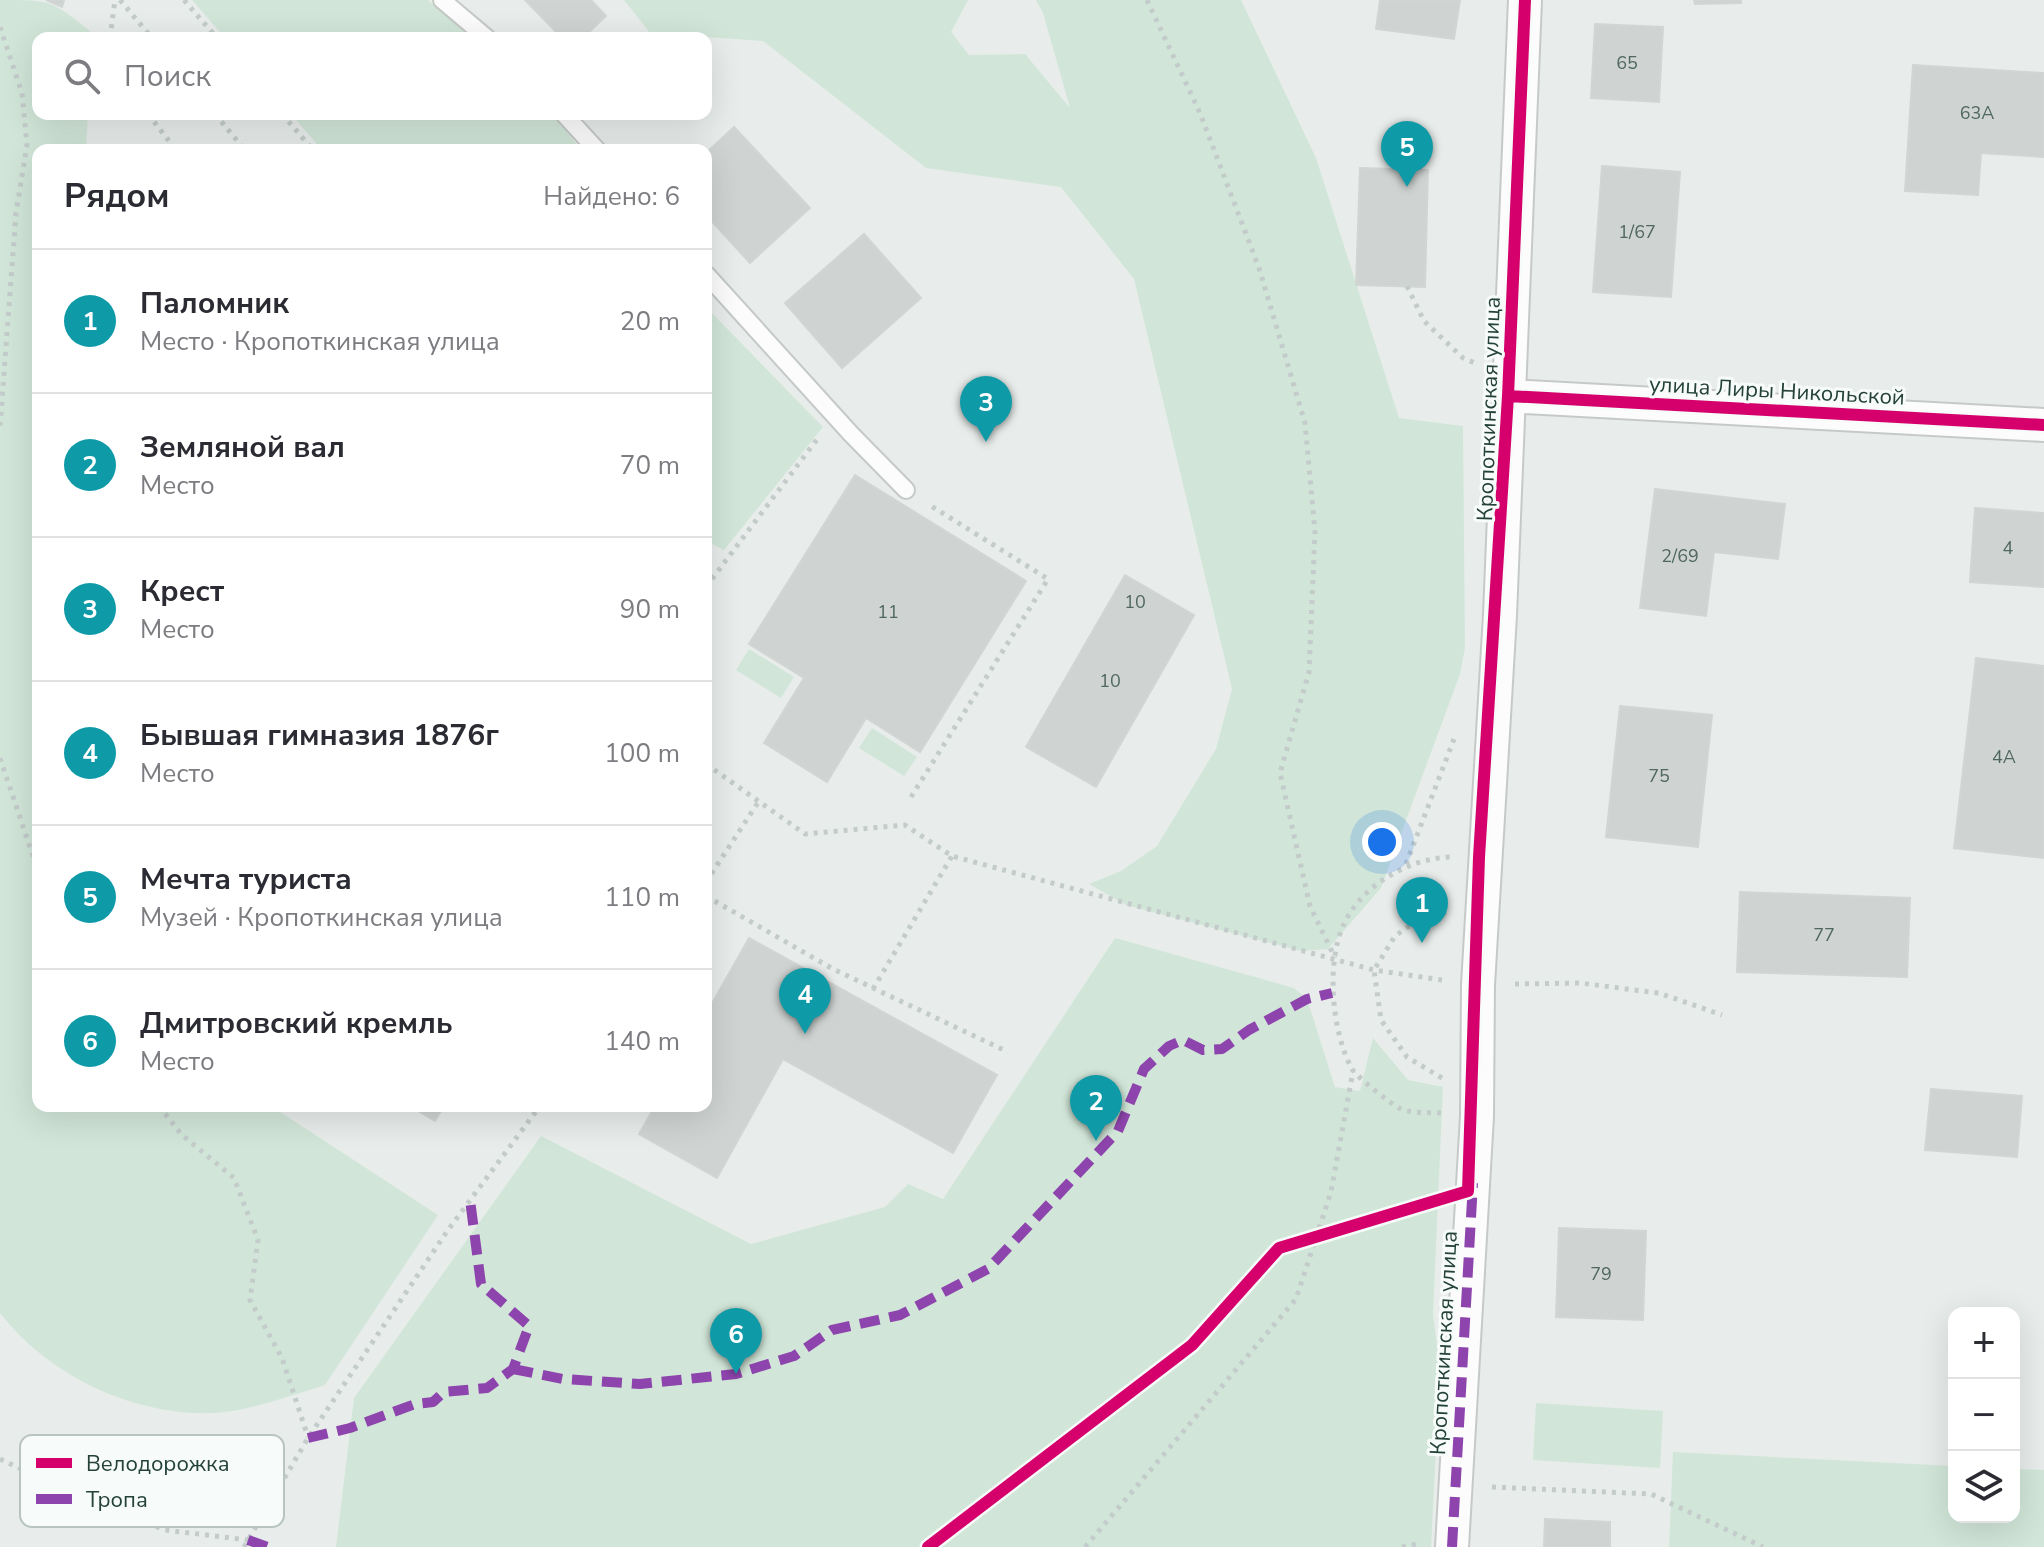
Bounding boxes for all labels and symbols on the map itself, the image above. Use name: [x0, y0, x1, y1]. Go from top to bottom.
house number: 65: [1616, 51, 1638, 75]
house number: 63А: [1960, 101, 1994, 125]
pin: 5: [1381, 121, 1433, 187]
house number: 1/67: [1618, 220, 1656, 244]
street label: Кропоткинская улица: [1470, 296, 1508, 522]
street label: улица Лиры Никольской: [1648, 369, 1906, 413]
pin: 3: [960, 376, 1012, 442]
house number: 4: [2003, 536, 2014, 560]
house number: 2/69: [1661, 544, 1699, 568]
house number: 10: [1124, 590, 1146, 614]
house number: 11: [877, 600, 899, 624]
house number: 10: [1099, 669, 1121, 693]
house number: 4А: [1992, 745, 2016, 769]
house number: 75: [1648, 764, 1670, 788]
your location: [1362, 822, 1402, 862]
pin: 1: [1396, 877, 1448, 943]
house number: 77: [1813, 923, 1835, 947]
pin: 4: [779, 968, 831, 1034]
pin: 2: [1070, 1075, 1122, 1141]
street label: Кропоткинская улица: [1423, 1230, 1465, 1456]
house number: 79: [1590, 1262, 1612, 1286]
pin: 6: [710, 1308, 762, 1374]
legend: [20, 1435, 284, 1527]
text: Велодорожка: [86, 1449, 230, 1479]
text: Тропа: [86, 1485, 148, 1515]

